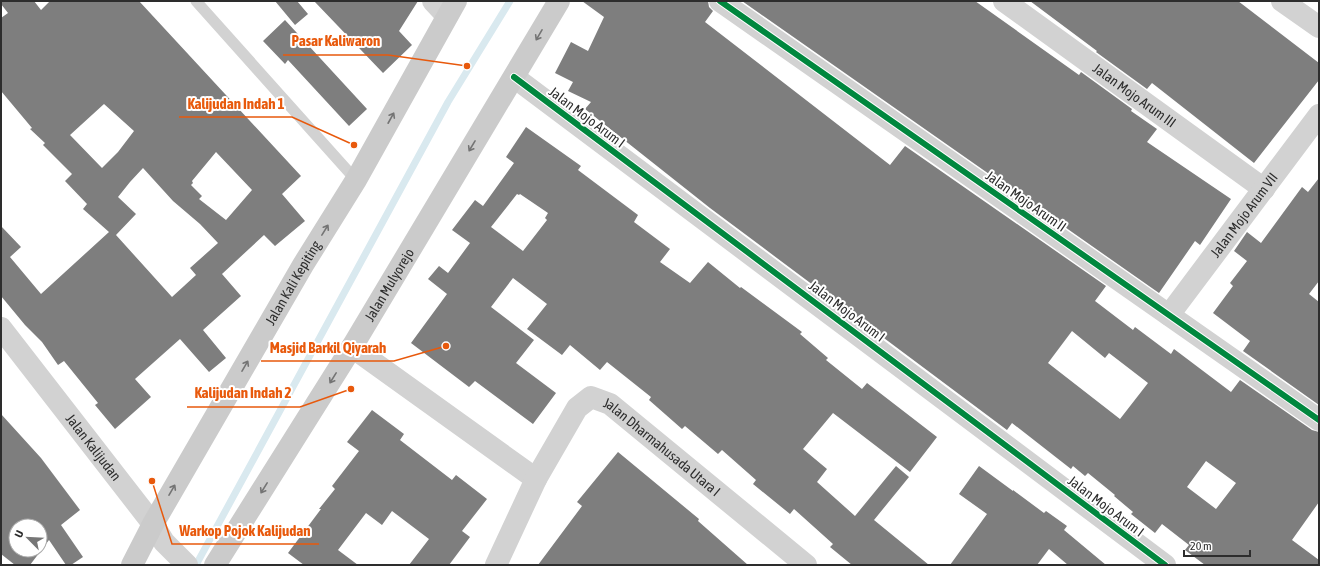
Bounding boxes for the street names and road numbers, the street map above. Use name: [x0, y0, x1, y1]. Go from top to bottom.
street label: Jalan Mojo Arum III: [1090, 60, 1179, 131]
street label: Jalan Mojo Arum I: [546, 83, 628, 151]
street label: Jalan Mojo Arum II: [983, 167, 1069, 235]
street label: Jalan Mojo Arum VII: [1207, 170, 1281, 260]
street label: Jalan Kali Kepiting: [262, 238, 324, 328]
street label: Jalan Mulyorejo: [361, 245, 417, 324]
street label: Jalan Mojo Arum I: [806, 277, 888, 345]
street label: Jalan Dharmahusada Utara I: [601, 394, 724, 499]
street label: Jalan Kalijudan: [63, 411, 124, 484]
street label: Jalan Mojo Arum I: [1065, 472, 1147, 540]

